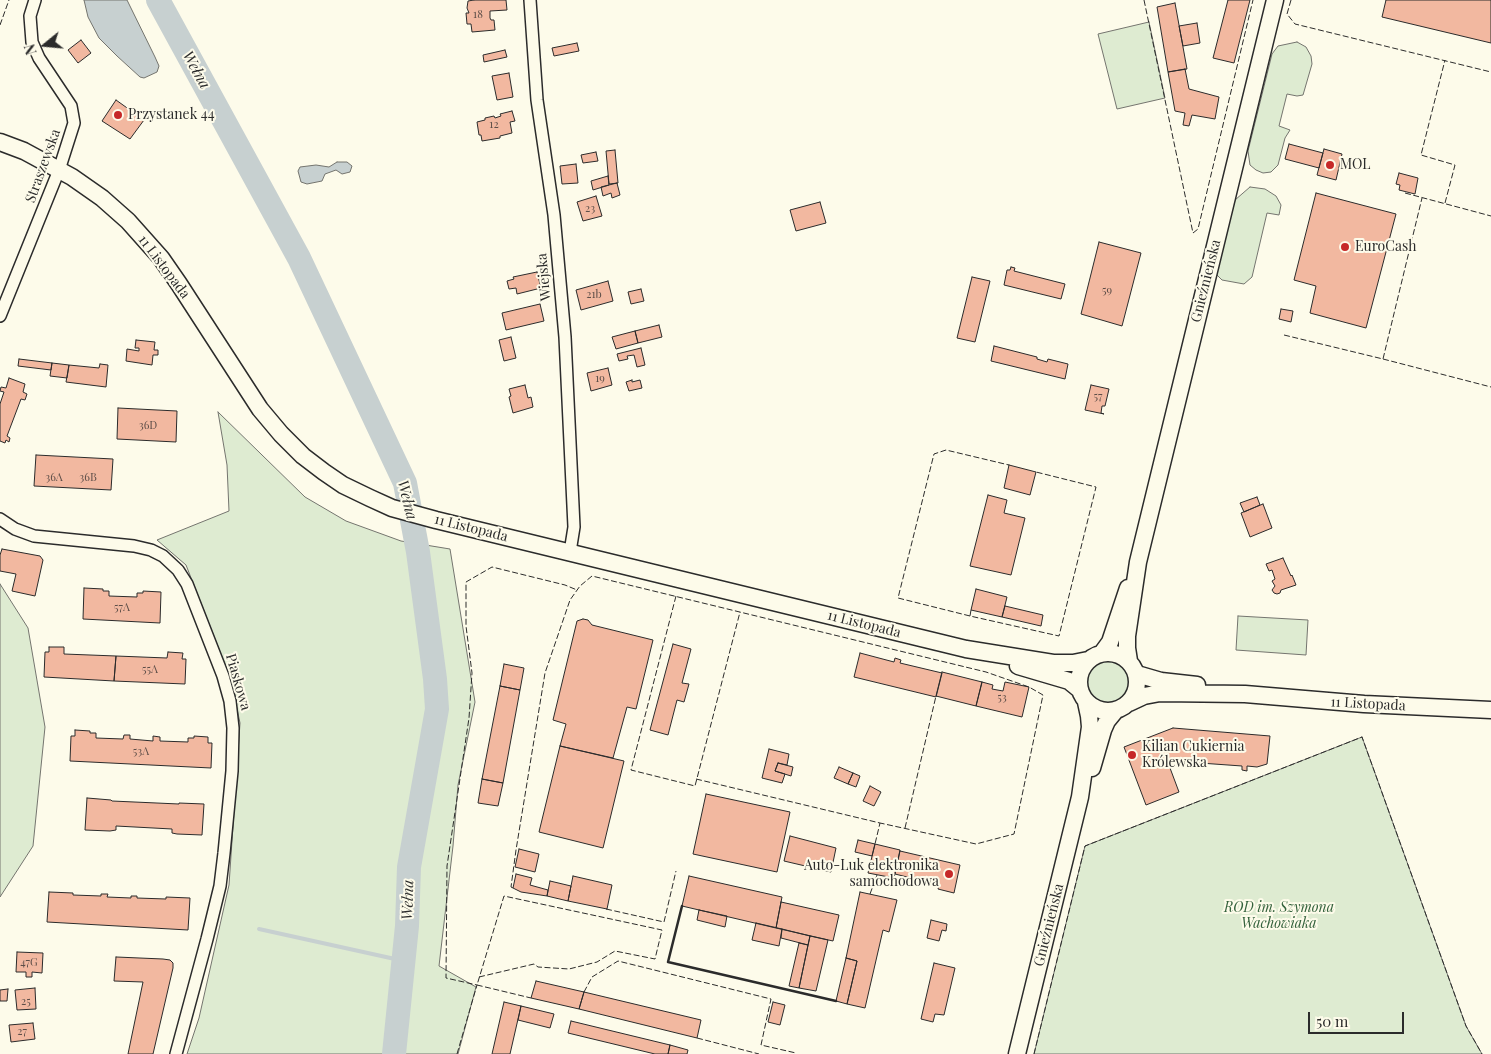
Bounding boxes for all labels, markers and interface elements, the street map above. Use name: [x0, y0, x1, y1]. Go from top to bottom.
house number: 18: [473, 8, 483, 22]
north arrow: [20, 20, 70, 70]
text: N: [20, 42, 41, 57]
water label: Wełna: [178, 48, 214, 92]
place label: Przystanek 44: [128, 107, 215, 123]
marker: Przystanek 44: [112, 109, 124, 121]
house number: 12: [489, 118, 499, 132]
street label: Straszewska: [22, 127, 64, 205]
place label: MOL: [1340, 157, 1371, 173]
marker: MOL: [1324, 159, 1336, 171]
house number: 23: [585, 202, 595, 216]
street label: 11 Listopada: [135, 232, 193, 302]
street label: Gnieźnieńska: [1188, 238, 1224, 324]
place label: EuroCash: [1355, 239, 1416, 255]
marker: EuroCash: [1339, 241, 1351, 253]
street label: Wiejska: [534, 252, 554, 302]
house number: 59: [1102, 284, 1112, 298]
house number: 21b: [586, 288, 602, 302]
house number: 19: [595, 372, 605, 386]
house number: 57: [1093, 390, 1103, 404]
house number: 36D: [139, 419, 157, 433]
house number: 36A: [45, 471, 63, 485]
house number: 36B: [79, 471, 97, 485]
water label: Wełna: [393, 478, 421, 522]
street label: 11 Listopada: [432, 511, 510, 545]
house number: 57A: [114, 601, 130, 615]
street label: 11 Listopada: [825, 607, 903, 641]
street label: Piaskowa: [222, 652, 254, 712]
house number: 55A: [142, 663, 158, 677]
house number: 53: [997, 691, 1007, 705]
street label: 11 Listopada: [1330, 694, 1406, 714]
place label: Kilian Cukiernia Królewska: [1142, 739, 1245, 772]
house number: 53A: [133, 745, 149, 759]
marker: Kilian Cukiernia Królewska: [1126, 749, 1138, 761]
place label: Auto-Luk elektronika samochodowa: [804, 858, 939, 890]
marker: Auto-Luk elektronika samochodowa: [943, 868, 955, 880]
water label: Wełna: [398, 880, 418, 920]
street label: Gnieźnieńska: [1031, 882, 1067, 968]
park label: ROD im. Szymona Wachowiaka: [1224, 900, 1334, 932]
house number: 47G: [20, 956, 38, 970]
house number: 25: [21, 995, 31, 1009]
scale bar: [1311, 1002, 1407, 1034]
text: 50 m: [1316, 1011, 1348, 1031]
house number: 27: [17, 1025, 27, 1039]

